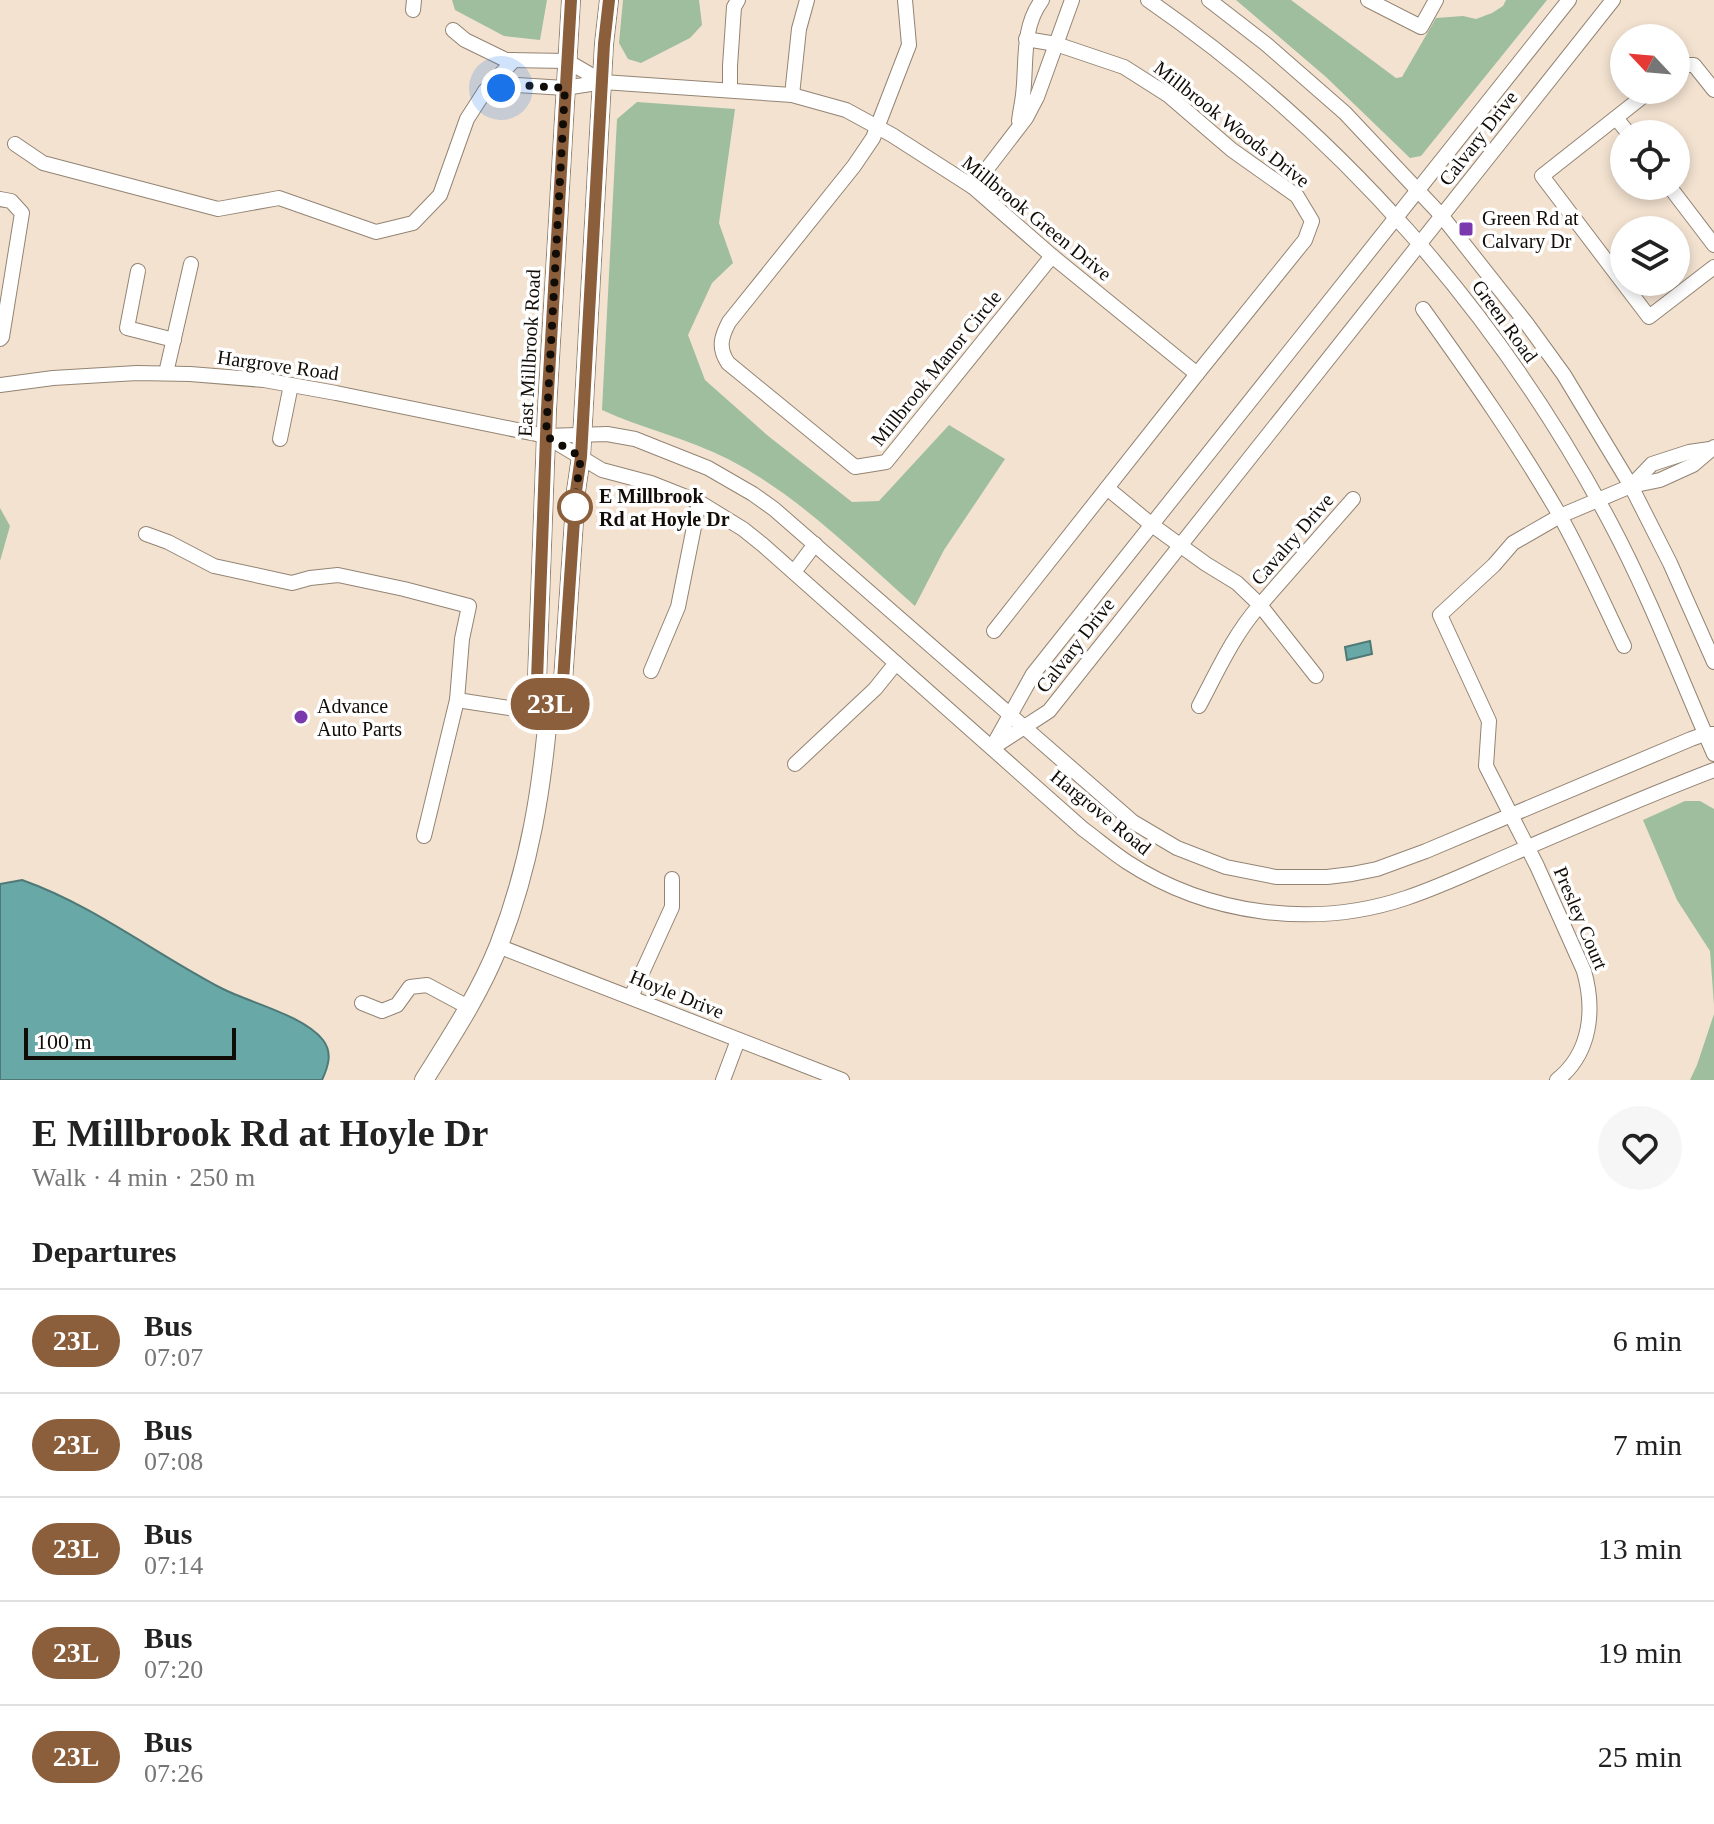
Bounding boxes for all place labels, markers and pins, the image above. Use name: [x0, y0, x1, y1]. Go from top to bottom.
place label: Green Rd at Calvary Dr: [1482, 207, 1579, 253]
marker: Green Rd at Calvary Dr: [1457, 220, 1475, 238]
place label: E Millbrook Rd at Hoyle Dr: [599, 485, 730, 531]
marker: E Millbrook Rd at Hoyle Dr: [558, 490, 592, 524]
place label: Advance Auto Parts: [317, 695, 402, 740]
marker: Advance Auto Parts: [292, 708, 310, 726]

